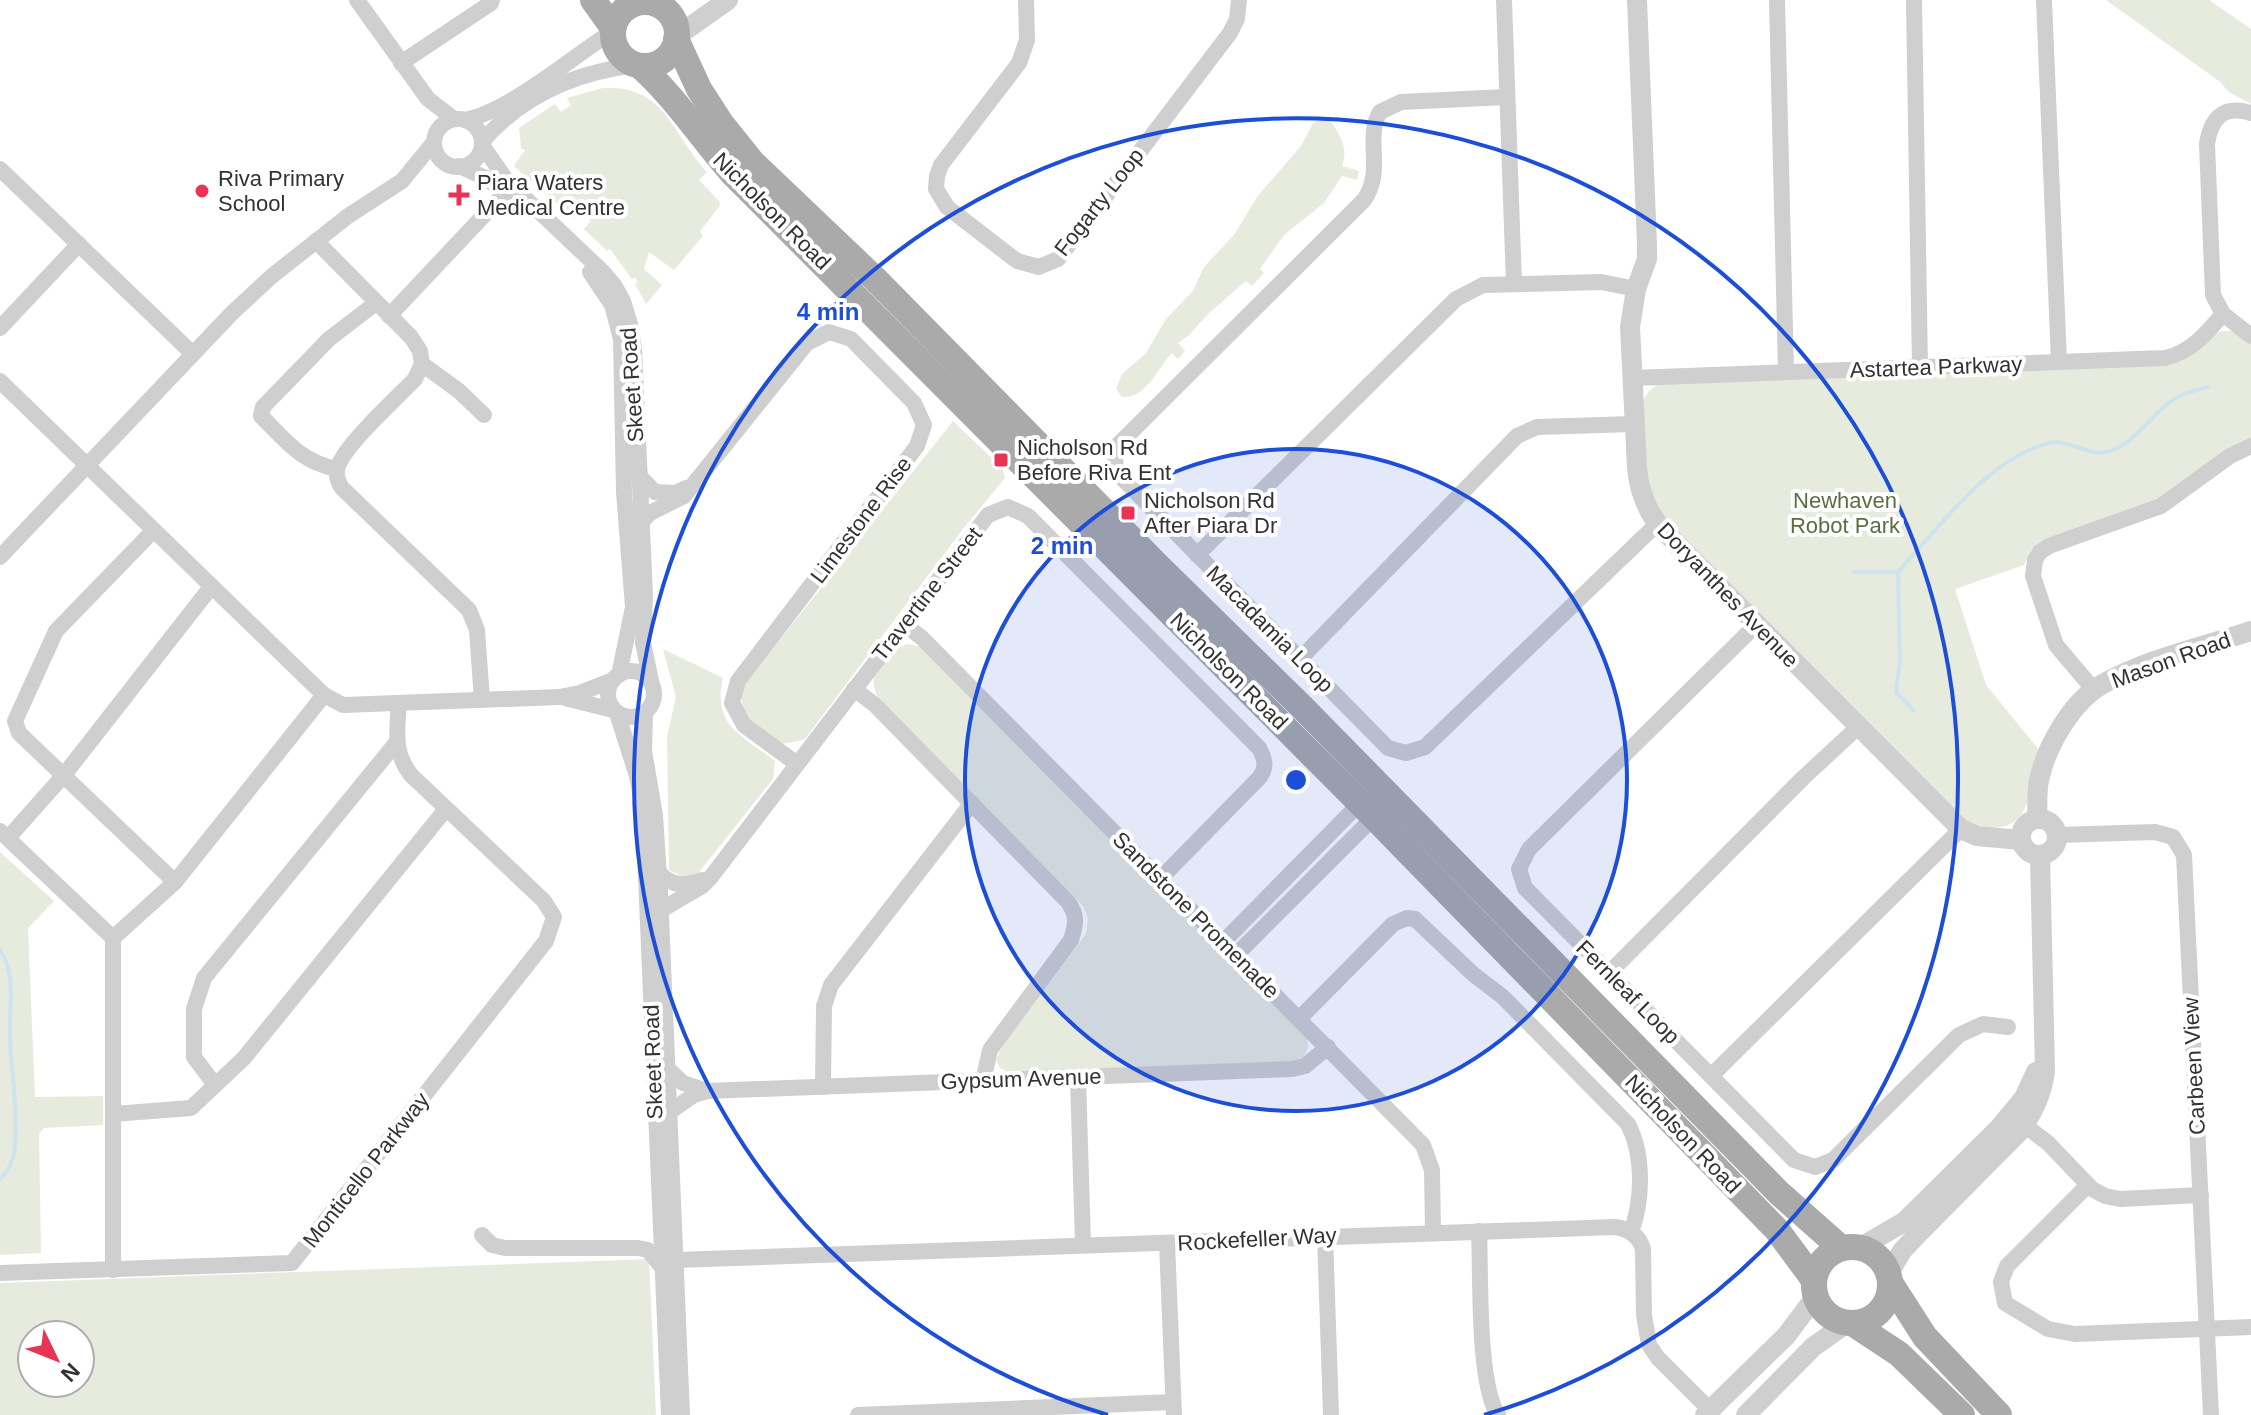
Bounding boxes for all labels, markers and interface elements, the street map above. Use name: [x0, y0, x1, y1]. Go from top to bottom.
street label: Fogarty Loop: [1049, 143, 1149, 261]
street label: Nicholson Road: [708, 147, 836, 275]
place label: Riva Primary School: [218, 166, 344, 216]
place label: Piara Waters Medical Centre: [477, 170, 625, 220]
marker: Riva Primary School: [193, 182, 211, 200]
marker: Piara Waters Medical Centre: [448, 184, 470, 206]
text: 4 min: [797, 298, 859, 325]
street label: Skeet Road: [616, 327, 648, 443]
street label: Astartea Parkway: [1849, 351, 2023, 383]
place label: Nicholson Rd Before Riva Ent: [1017, 435, 1171, 485]
marker: Nicholson Rd Before Riva Ent: [992, 451, 1010, 469]
street label: Limestone Rise: [805, 452, 917, 588]
place label: Nicholson Rd After Piara Dr: [1144, 488, 1277, 538]
park label: Newhaven Robot Park: [1790, 488, 1901, 538]
marker: Nicholson Rd After Piara Dr: [1119, 504, 1137, 522]
street label: Doryanthes Avenue: [1652, 517, 1804, 673]
street label: Travertine Street: [867, 522, 987, 666]
text: 2 min: [1031, 532, 1093, 559]
street label: Macadamia Loop: [1201, 560, 1339, 698]
street label: Nicholson Road: [1165, 607, 1293, 735]
street label: Mason Road: [2108, 627, 2234, 693]
centre of rings: [1282, 766, 1310, 794]
street label: Sandstone Promenade: [1108, 827, 1284, 1003]
street label: Fernleaf Loop: [1571, 935, 1685, 1049]
street label: Carbeen View: [2178, 996, 2210, 1135]
street label: Skeet Road: [639, 1004, 667, 1120]
street label: Gypsum Avenue: [940, 1064, 1102, 1094]
street label: Nicholson Road: [1620, 1069, 1746, 1199]
street label: Monticello Parkway: [298, 1088, 434, 1252]
street label: Rockefeller Way: [1177, 1222, 1337, 1256]
north arrow: [16, 1319, 96, 1399]
text: N: [56, 1358, 85, 1387]

